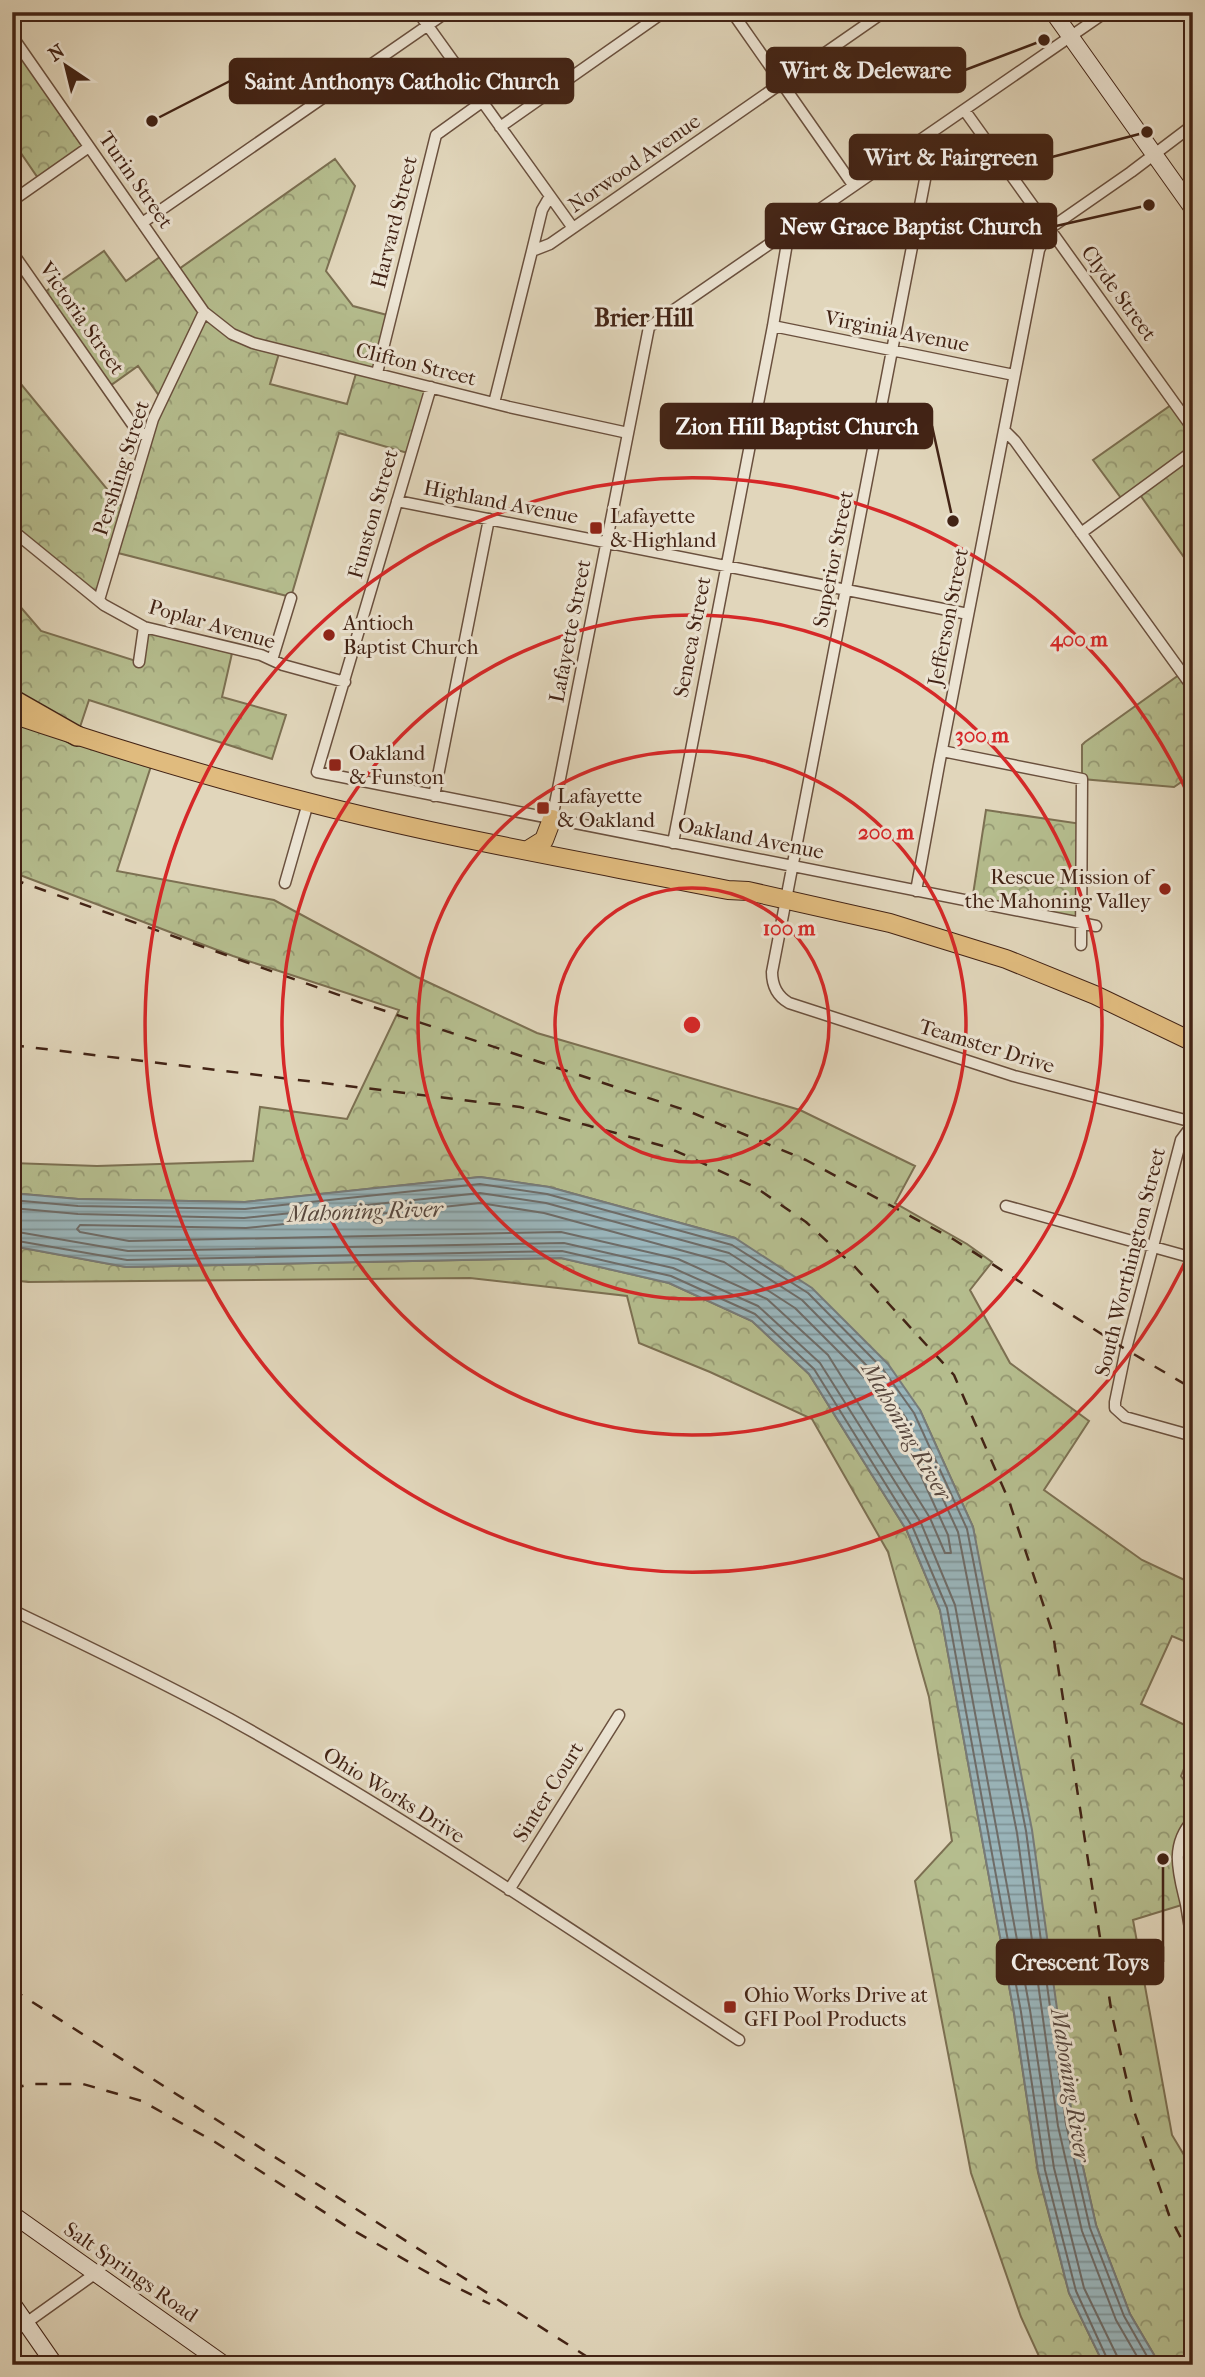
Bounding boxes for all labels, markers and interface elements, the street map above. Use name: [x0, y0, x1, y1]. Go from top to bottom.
north arrow: [32, 32, 102, 102]
text: N: [45, 39, 70, 66]
callout: Wirt & Deleware: [767, 48, 965, 92]
text: Wirt & Deleware: [780, 57, 952, 84]
callout: Saint Anthonys Catholic Church: [230, 59, 573, 103]
text: Saint Anthonys Catholic Church: [245, 68, 561, 95]
street label: Norwood Avenue: [563, 109, 705, 217]
street label: Turin Street: [94, 127, 178, 233]
callout: Wirt & Fairgreen: [850, 135, 1052, 179]
text: Wirt & Fairgreen: [863, 144, 1038, 171]
street label: Harvard Street: [366, 153, 422, 291]
callout: New Grace Baptist Church: [766, 204, 1056, 248]
text: New Grace Baptist Church: [780, 213, 1043, 240]
street label: Clyde Street: [1076, 241, 1162, 346]
street label: Victoria Street: [34, 256, 130, 379]
district label: Brier Hill: [594, 304, 694, 332]
street label: Virginia Avenue: [822, 305, 971, 357]
street label: Clifton Street: [353, 337, 479, 391]
street label: Pershing Street: [88, 397, 154, 539]
callout: Zion Hill Baptist Church: [661, 404, 932, 448]
text: Zion Hill Baptist Church: [675, 413, 920, 440]
street label: Funston Street: [343, 446, 403, 581]
street label: Highland Avenue: [422, 475, 580, 529]
street label: Superior Street: [808, 488, 858, 629]
place label: Lafayette & Highland: [610, 504, 717, 552]
marker: Lafayette & Highland: [588, 520, 604, 536]
street label: Jefferson Street: [922, 546, 973, 690]
street label: Lafayette Street: [544, 557, 596, 705]
street label: Seneca Street: [669, 574, 716, 699]
street label: Poplar Avenue: [146, 594, 278, 654]
place label: Antioch Baptist Church: [342, 611, 479, 659]
marker: Antioch Baptist Church: [321, 627, 337, 643]
text: 400 m: [1049, 627, 1108, 652]
text: 300 m: [955, 723, 1009, 747]
place label: Oakland & Funston: [349, 741, 444, 789]
marker: Oakland & Funston: [327, 757, 343, 773]
place label: Lafayette & Oakland: [557, 784, 656, 832]
marker: Lafayette & Oakland: [535, 800, 551, 816]
street label: Oakland Avenue: [676, 812, 826, 864]
text: 200 m: [858, 820, 915, 844]
place label: Rescue Mission of the Mahoning Valley: [965, 865, 1155, 913]
marker: Rescue Mission of the Mahoning Valley: [1157, 881, 1173, 897]
text: 100 m: [763, 916, 816, 940]
centre of rings: [680, 1013, 704, 1037]
street label: Teamster Drive: [916, 1014, 1058, 1078]
street label: South Worthington Street: [1090, 1145, 1170, 1379]
water label: Mahoning River: [285, 1195, 445, 1228]
water label: Mahoning River: [855, 1356, 958, 1507]
street label: Sinter Court: [508, 1737, 588, 1846]
street label: Ohio Works Drive: [319, 1742, 469, 1848]
callout: Crescent Toys: [997, 1940, 1163, 1984]
text: Crescent Toys: [1011, 1949, 1149, 1976]
place label: Ohio Works Drive at GFI Pool Products: [744, 1983, 929, 2031]
marker: Ohio Works Drive at GFI Pool Products: [722, 1999, 738, 2015]
water label: Mahoning River: [1045, 2004, 1096, 2165]
street label: Salt Springs Road: [59, 2217, 203, 2327]

